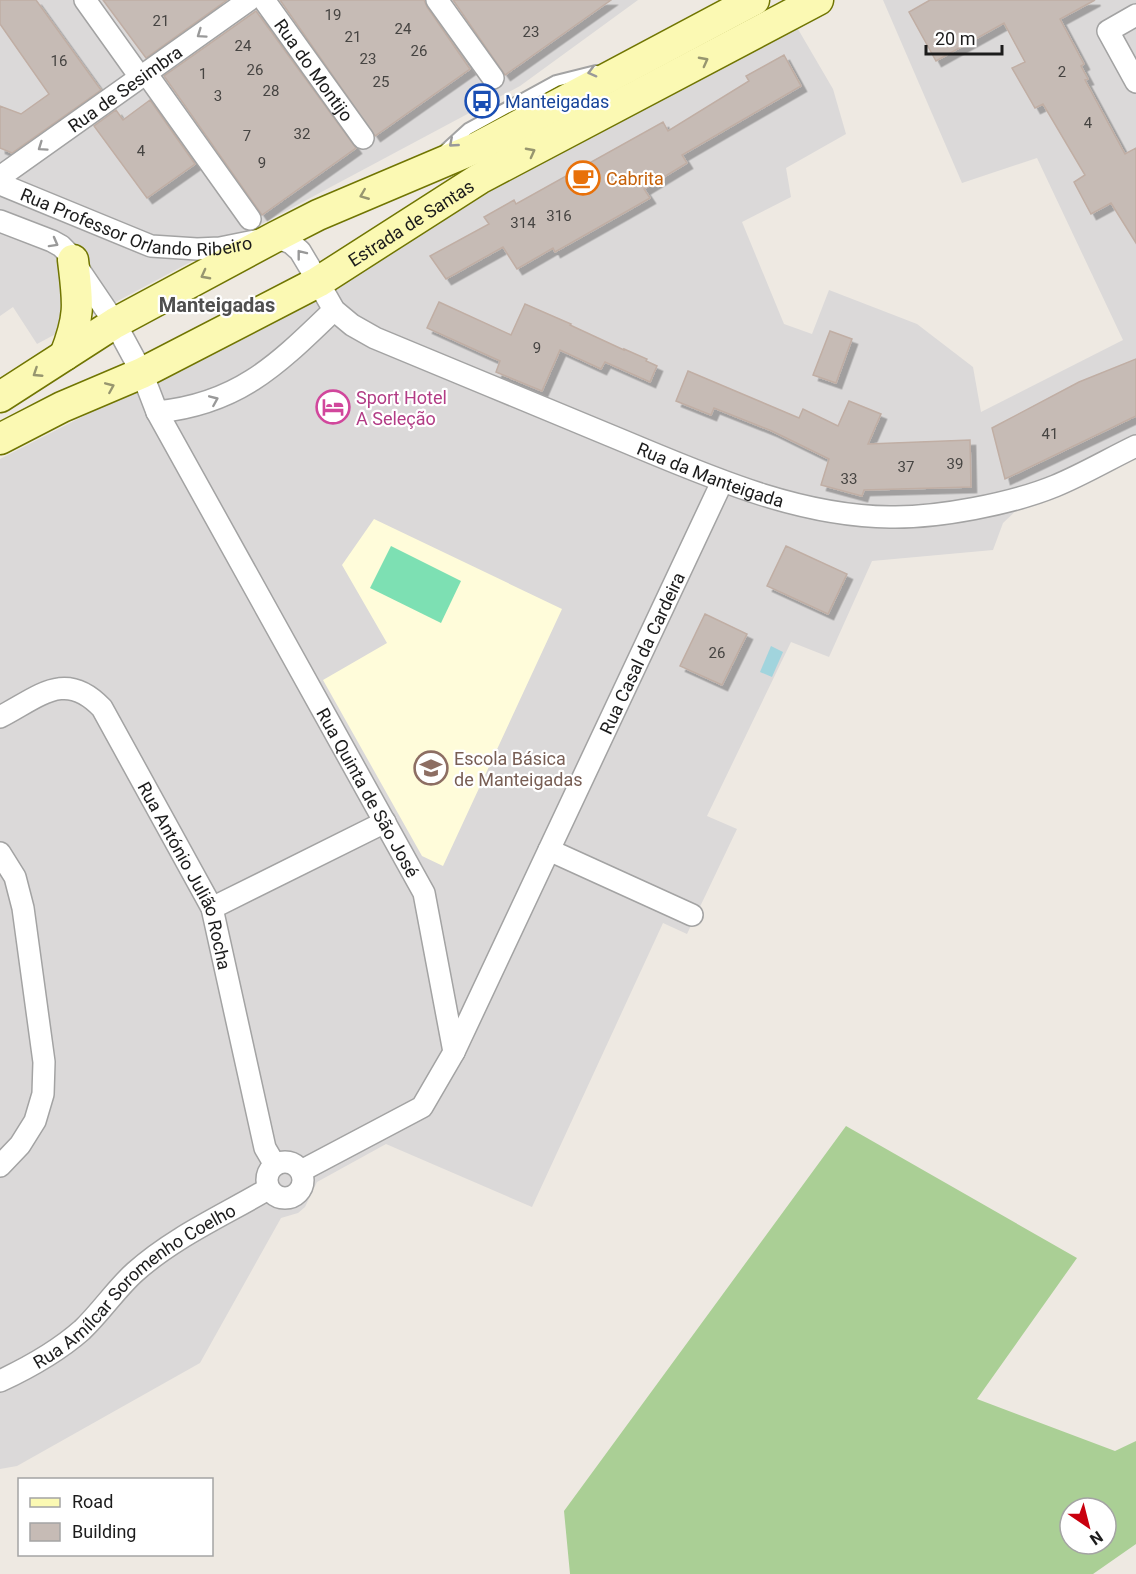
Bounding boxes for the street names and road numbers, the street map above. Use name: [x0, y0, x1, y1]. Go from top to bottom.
street label: Rua do Montijo: [270, 15, 358, 125]
street label: Rua de Sesimbra: [64, 41, 186, 136]
street label: Estrada de Santas: [344, 175, 478, 271]
street label: Rua Professor Orlando Ribeiro: [18, 183, 254, 260]
street label: Rua da Manteigada: [634, 437, 786, 511]
street label: Rua Casal da Cardeira: [595, 569, 689, 737]
street label: Rua Quinta de São José: [313, 704, 424, 881]
street label: Rua António Julião Rocha: [134, 778, 236, 972]
street label: Rua Amílcar Soromenho Coelho: [29, 1199, 239, 1373]

